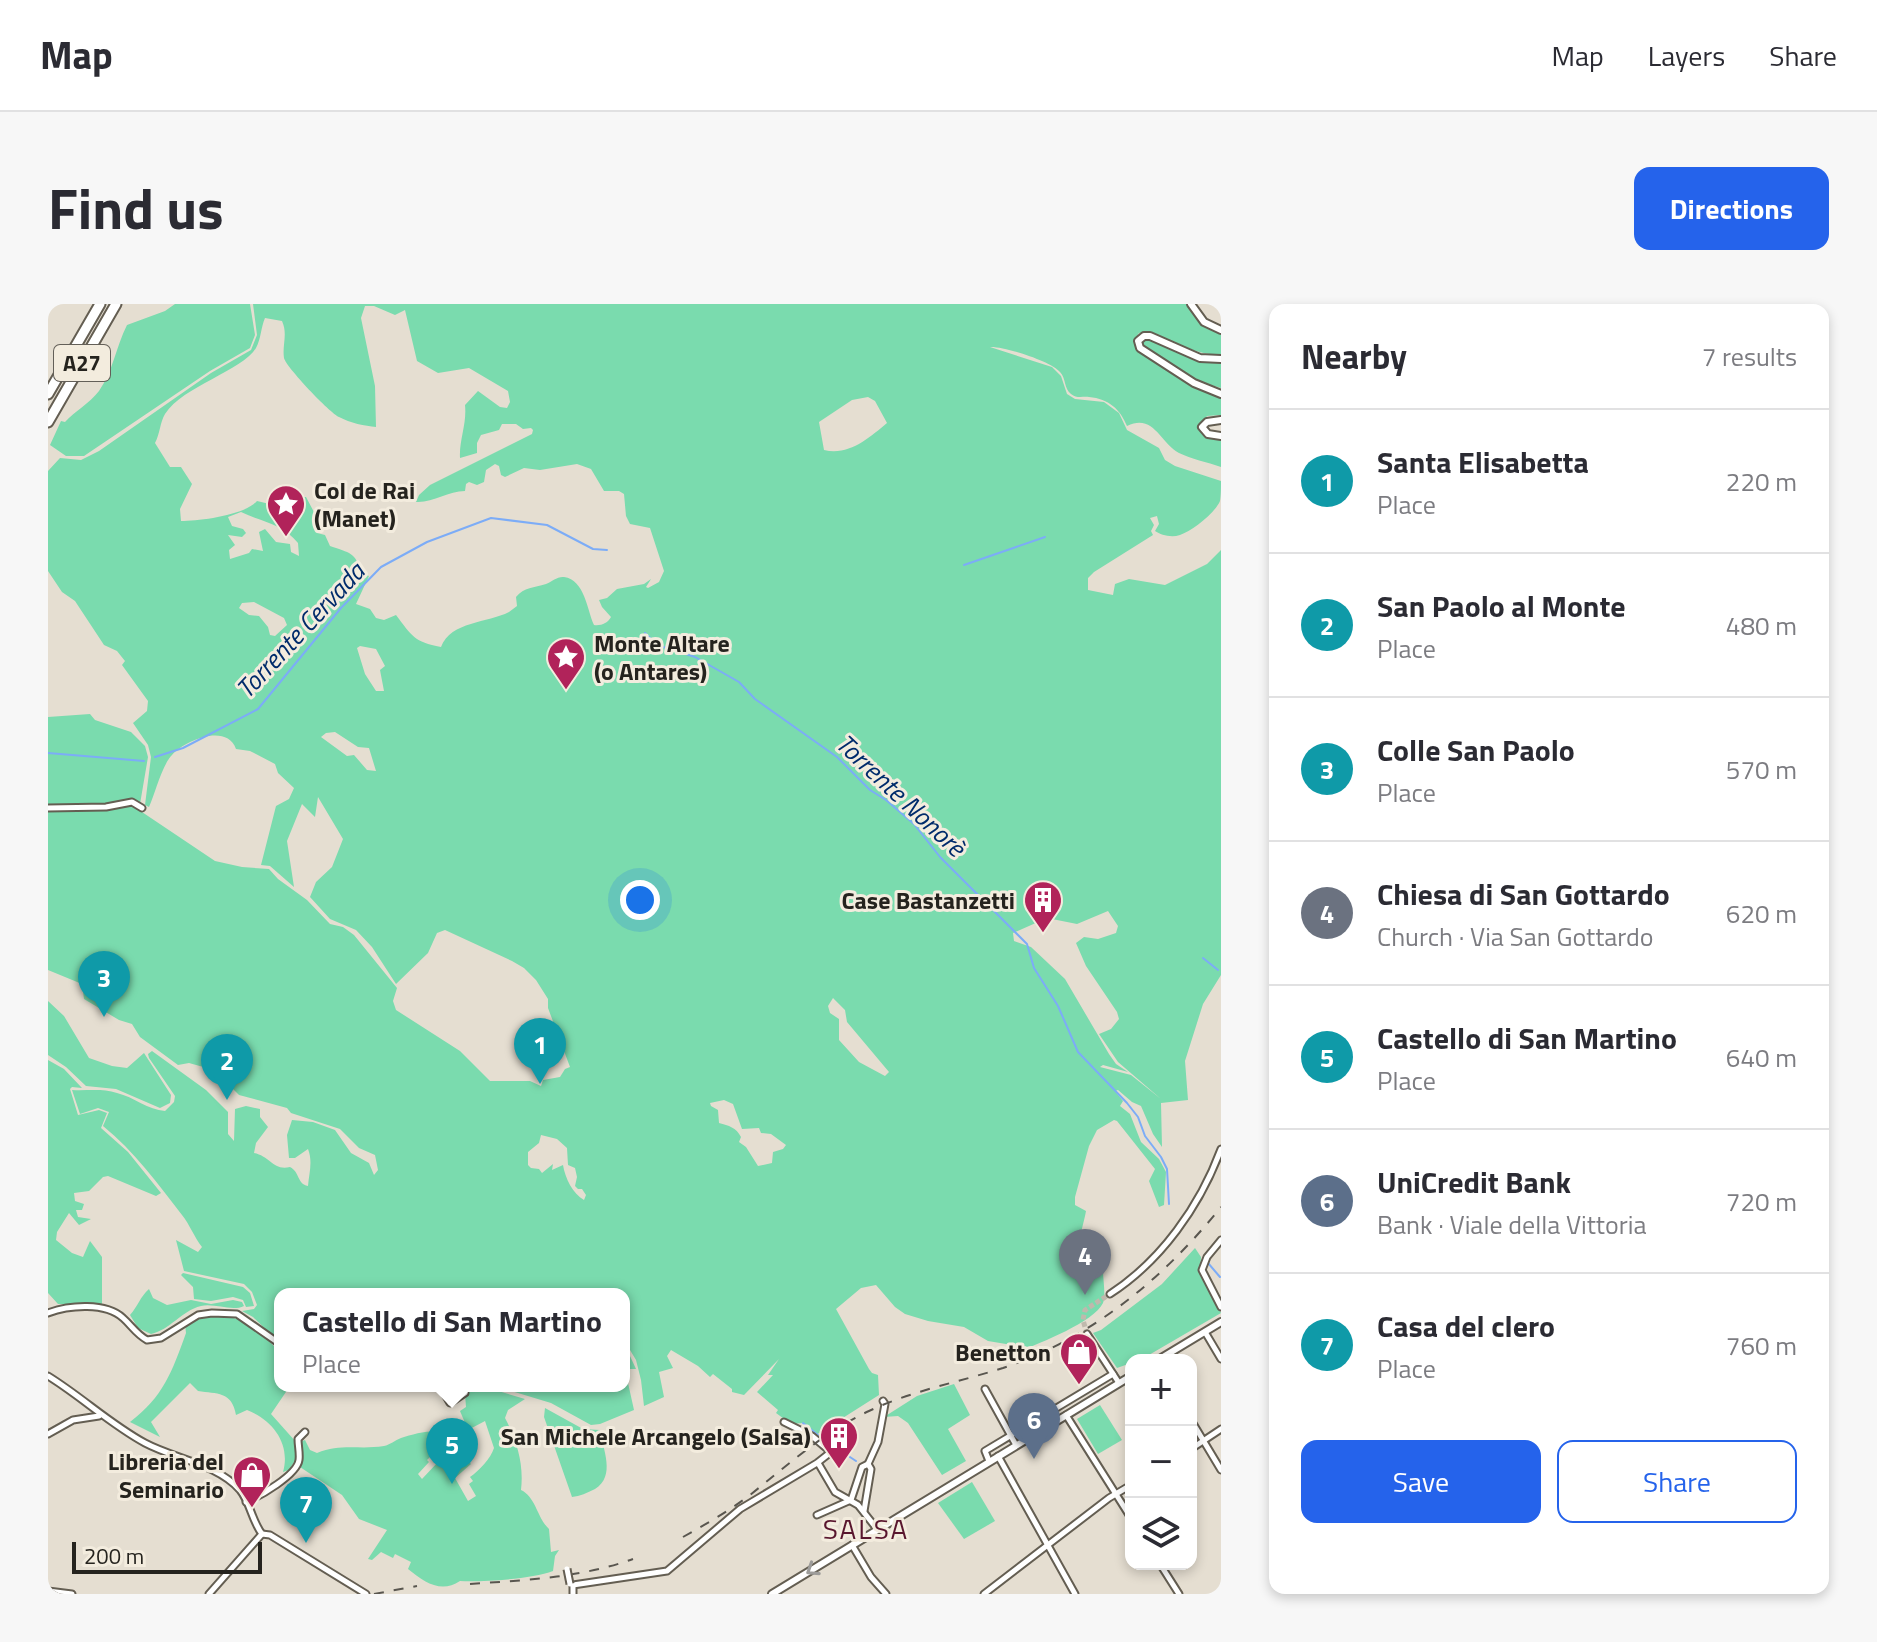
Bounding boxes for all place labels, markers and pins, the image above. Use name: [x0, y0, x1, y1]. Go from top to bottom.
place label: Col de Rai (Manet): [314, 472, 415, 536]
place icon: Col de Rai (Manet): [265, 483, 307, 538]
place label: Monte Altare (o Antares): [594, 625, 730, 689]
place icon: Monte Altare (o Antares): [545, 636, 587, 691]
building icon: Case Bastanzetti: [1022, 879, 1064, 934]
place label: Case Bastanzetti: [842, 882, 1015, 918]
pin: 3: [78, 951, 130, 1017]
pin: 1: [514, 1018, 566, 1084]
pin: 2: [201, 1034, 253, 1100]
pin: 4: [1059, 1229, 1111, 1295]
shop icon: Benetton: [1058, 1331, 1100, 1386]
place label: Benetton: [955, 1334, 1051, 1370]
pin: 6: [1008, 1393, 1060, 1459]
building icon: San Michele Arcangelo (Salsa): [818, 1415, 860, 1470]
pin: 5: [426, 1418, 478, 1484]
place label: San Michele Arcangelo (Salsa): [501, 1418, 811, 1454]
place label: Libreria del Seminario: [108, 1443, 224, 1507]
shop icon: Libreria del Seminario: [231, 1454, 273, 1509]
pin: 7: [280, 1477, 332, 1543]

